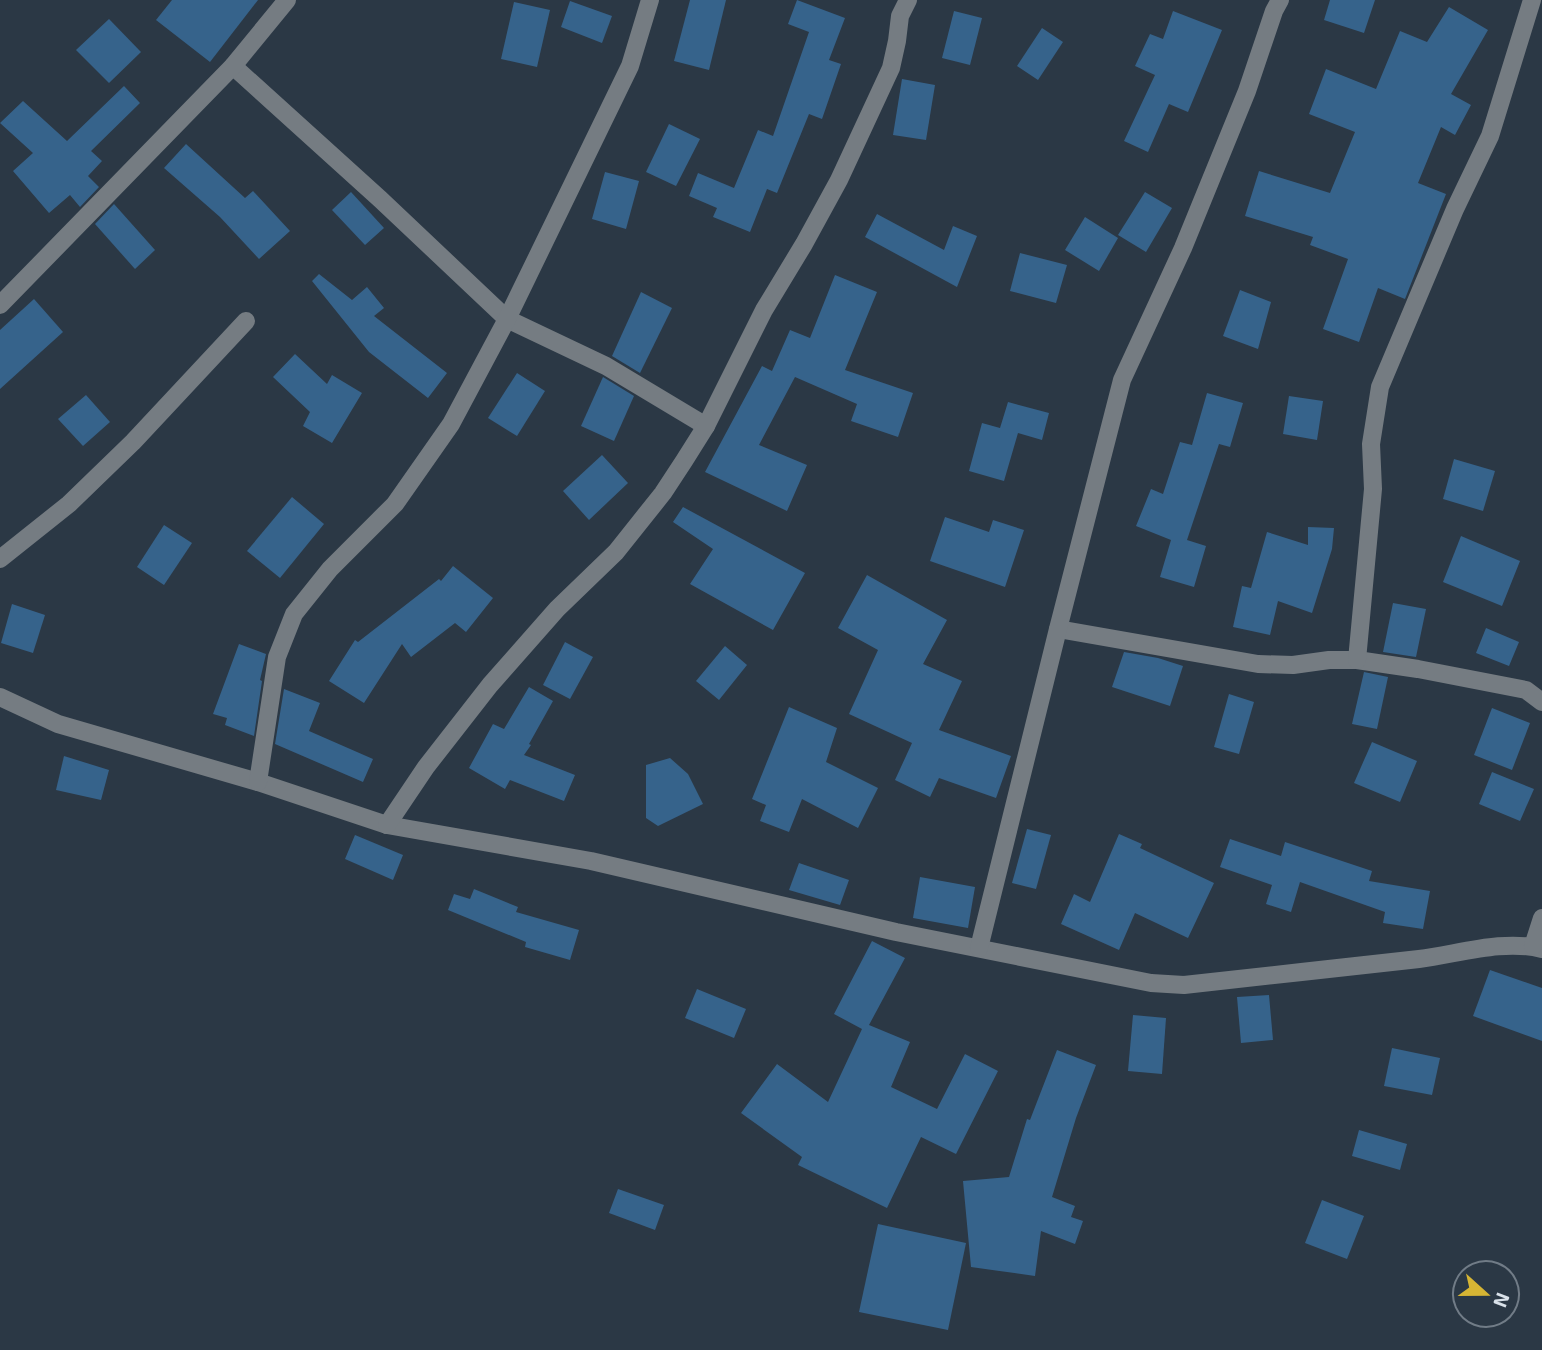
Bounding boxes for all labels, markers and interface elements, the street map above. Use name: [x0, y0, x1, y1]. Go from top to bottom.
north arrow: [1451, 1259, 1521, 1329]
text: N: [1489, 1290, 1516, 1311]

